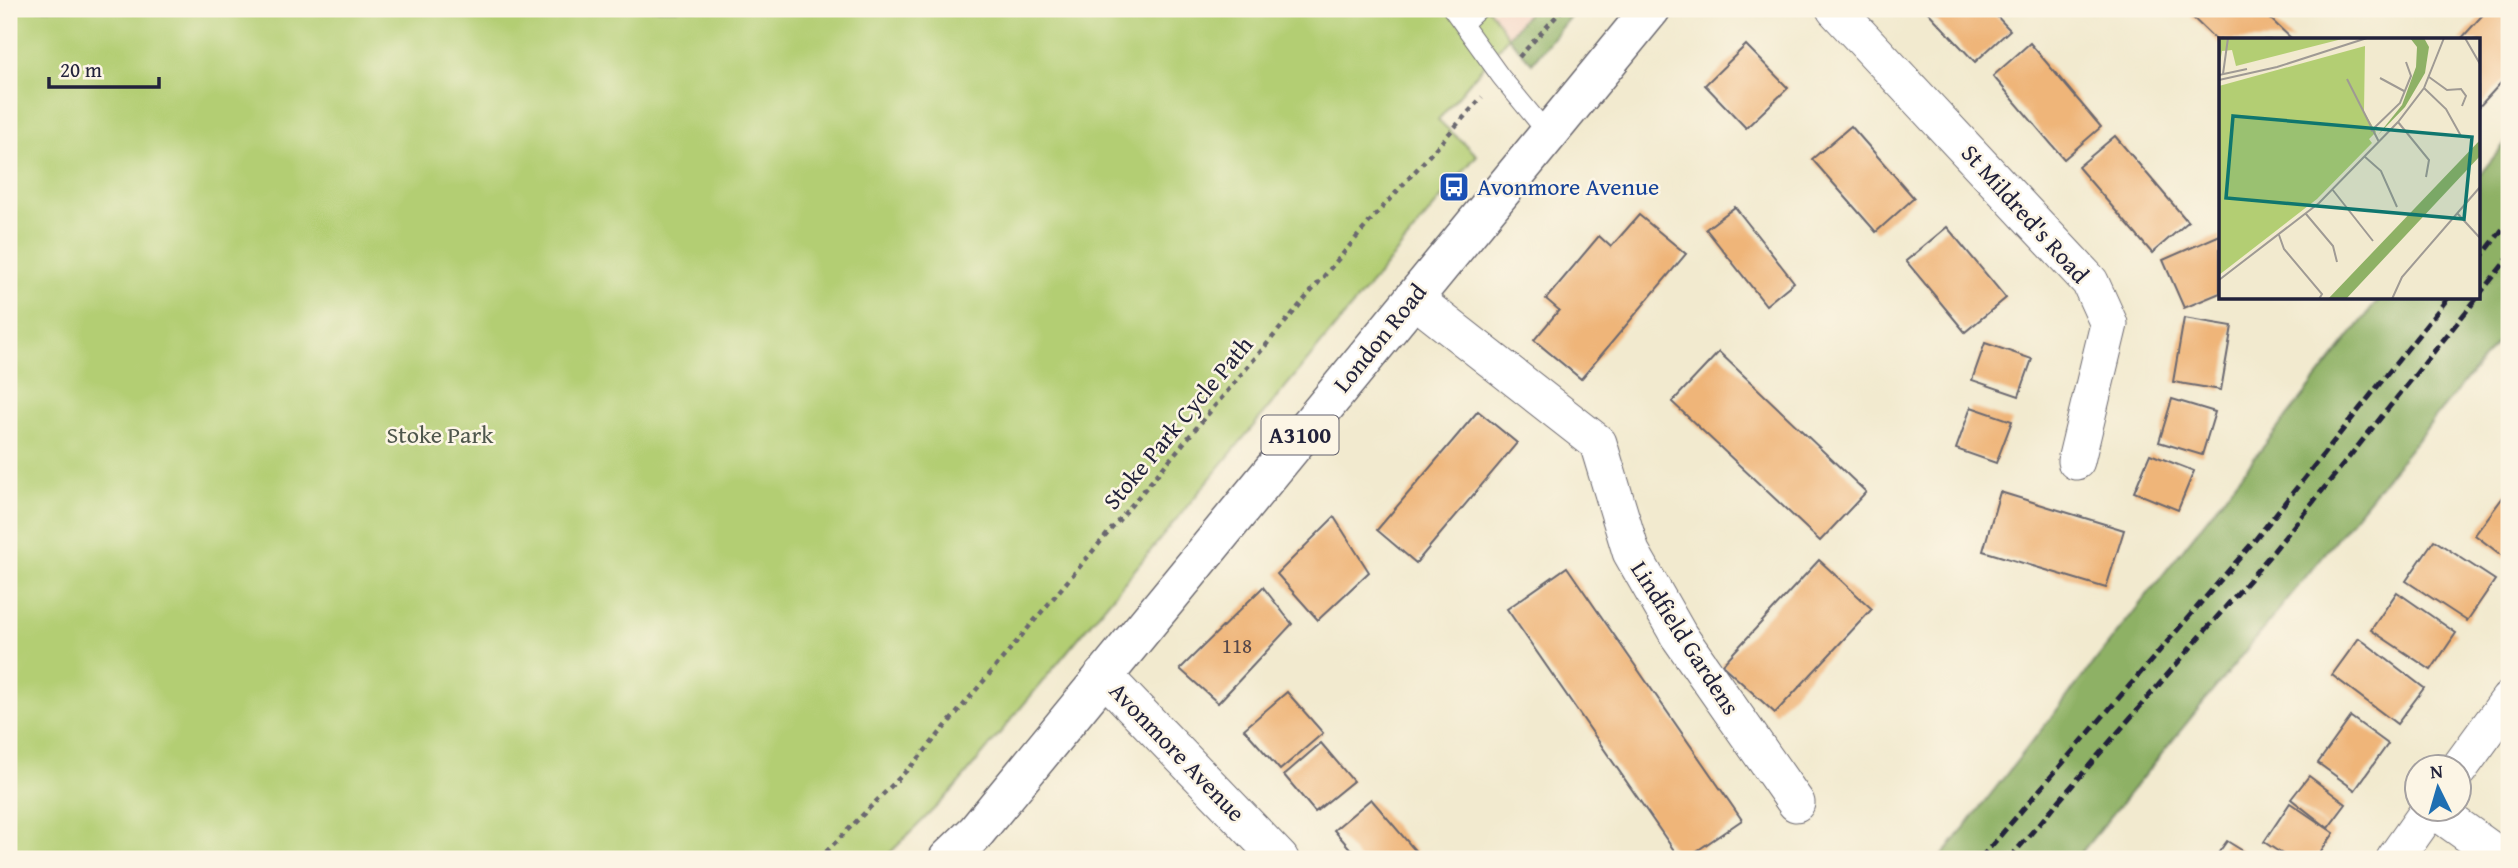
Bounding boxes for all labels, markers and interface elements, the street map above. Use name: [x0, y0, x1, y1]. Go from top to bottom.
inset map: [2219, 38, 2480, 299]
scale bar: [49, 46, 159, 90]
text: 20 m: [60, 54, 102, 85]
street label: St Mildred's Road: [1953, 136, 2097, 291]
place label: Avonmore Avenue: [1477, 169, 1659, 204]
bus stop icon: Avonmore Avenue: [1437, 170, 1471, 204]
street label: London Road: [1325, 275, 1435, 400]
street label: Stoke Park Cycle Path: [1094, 328, 1261, 517]
road number: A3100: [1262, 416, 1338, 454]
park label: Stoke Park: [386, 417, 494, 452]
street label: Lindfield Gardens: [1622, 554, 1748, 722]
house number: 118: [1222, 630, 1252, 661]
street label: Avonmore Avenue: [1101, 674, 1253, 829]
north arrow: [2402, 752, 2472, 822]
text: N: [2429, 757, 2444, 786]

